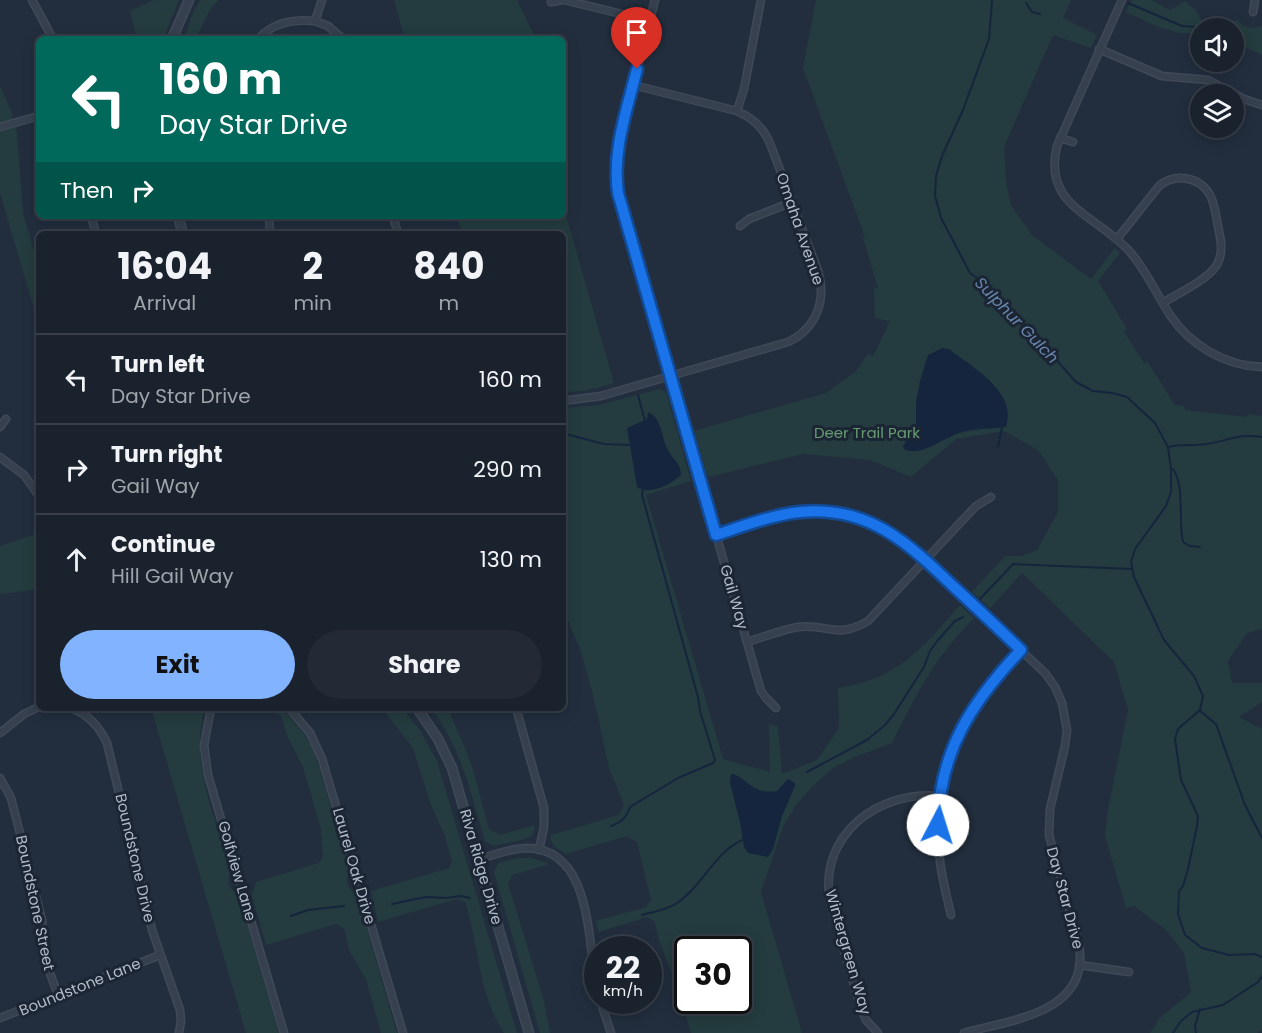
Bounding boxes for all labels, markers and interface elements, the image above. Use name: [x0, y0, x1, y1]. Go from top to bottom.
pin: [611, 7, 662, 69]
icon: arrive: [620, 16, 653, 49]
map controls: [1190, 18, 1244, 138]
button: sound: [1190, 18, 1244, 72]
text: 160 m: [159, 50, 282, 109]
icon: left: [60, 60, 138, 138]
button: layers: [1190, 84, 1244, 138]
text: Day Star Drive: [159, 106, 348, 143]
street label: Omaha Avenue: [771, 170, 830, 288]
icon: right: [126, 174, 159, 207]
text: Then: [60, 175, 114, 206]
text: 16:04: [117, 241, 212, 292]
text: 2: [302, 241, 323, 292]
text: 840: [413, 241, 485, 292]
water label: Sulphur Gulch: [969, 272, 1064, 369]
text: Arrival: [133, 289, 196, 317]
text: min: [294, 289, 332, 317]
text: m: [439, 289, 459, 317]
text: Turn left: [111, 349, 205, 380]
icon: left: [60, 363, 93, 396]
text: 160 m: [479, 364, 542, 395]
text: Day Star Drive: [111, 382, 251, 410]
park label: Deer Trail Park: [814, 422, 920, 443]
text: Turn right: [111, 439, 222, 470]
icon: right: [60, 453, 93, 486]
text: 290 m: [473, 454, 542, 485]
text: Gail Way: [111, 472, 200, 500]
text: Continue: [111, 529, 215, 560]
icon: ahead: [60, 543, 93, 576]
text: 130 m: [480, 544, 542, 575]
text: Hill Gail Way: [111, 562, 234, 590]
street label: Gail Way: [715, 562, 754, 632]
button: Exit: [60, 630, 295, 699]
button: Share: [307, 630, 542, 699]
street label: Boundstone Drive: [110, 791, 161, 924]
position arrow: [906, 793, 970, 857]
street label: Laurel Oak Drive: [328, 805, 381, 926]
street label: Riva Ridge Drive: [455, 807, 508, 927]
street label: Golfview Lane: [213, 818, 262, 923]
street label: Boundstone Street: [11, 833, 60, 973]
street label: Day Star Drive: [1042, 845, 1089, 951]
street label: Wintergreen Way: [821, 887, 877, 1018]
speed limit sign: 30: [674, 936, 752, 1014]
text: 22: [606, 946, 640, 989]
street label: Boundstone Lane: [16, 953, 144, 1021]
text: km/h: [603, 980, 643, 1001]

